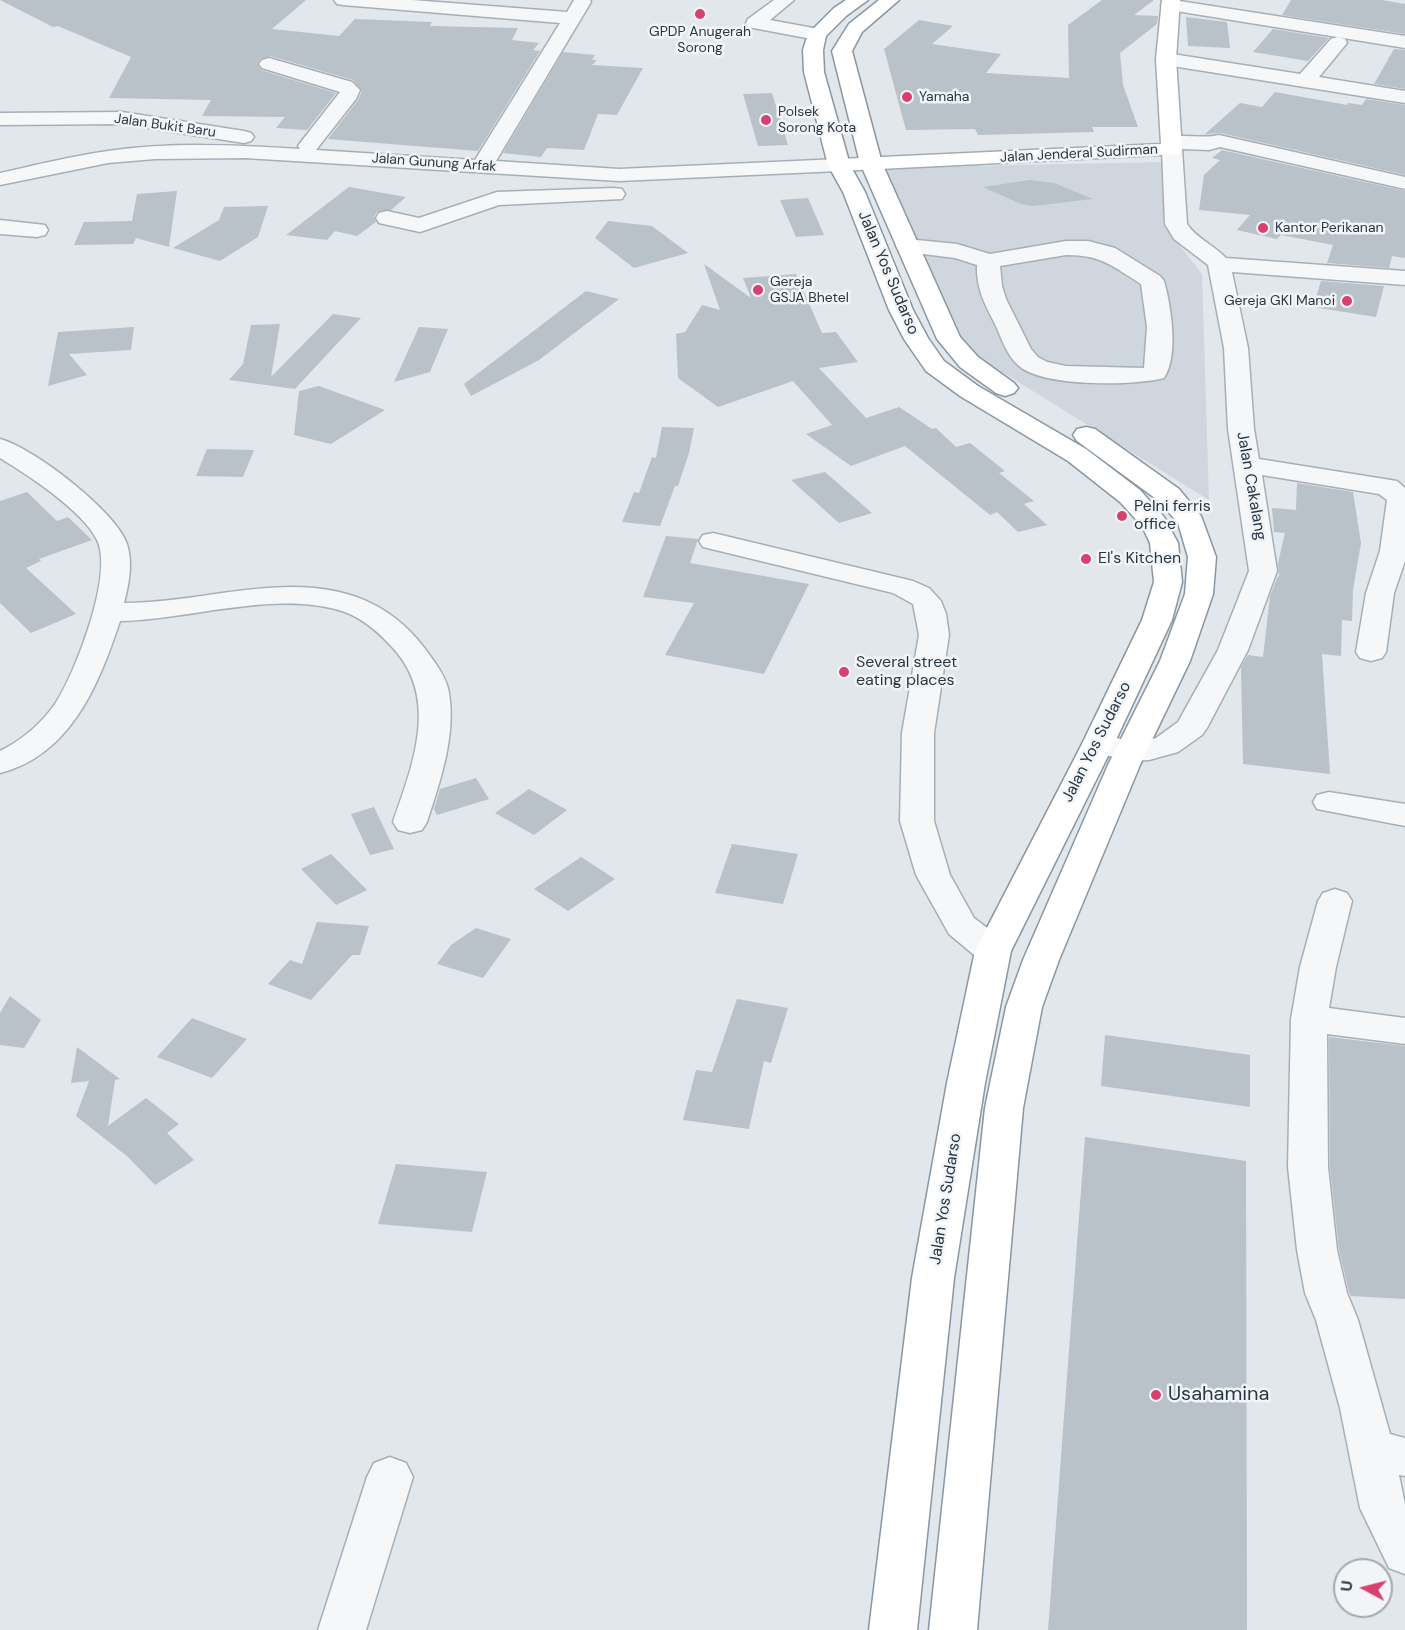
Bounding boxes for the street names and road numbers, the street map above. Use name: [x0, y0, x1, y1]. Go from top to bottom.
street label: Jalan Bukit Baru: [113, 111, 217, 141]
street label: Jalan Jenderal Sudirman: [1000, 141, 1158, 167]
street label: Jalan Gunung Arfak: [371, 150, 497, 176]
street label: Jalan Yos Sudarso: [853, 208, 923, 338]
street label: Jalan Cakalang: [1232, 430, 1270, 542]
street label: Jalan Yos Sudarso: [1058, 679, 1136, 805]
street label: Jalan Yos Sudarso: [926, 1132, 966, 1266]

